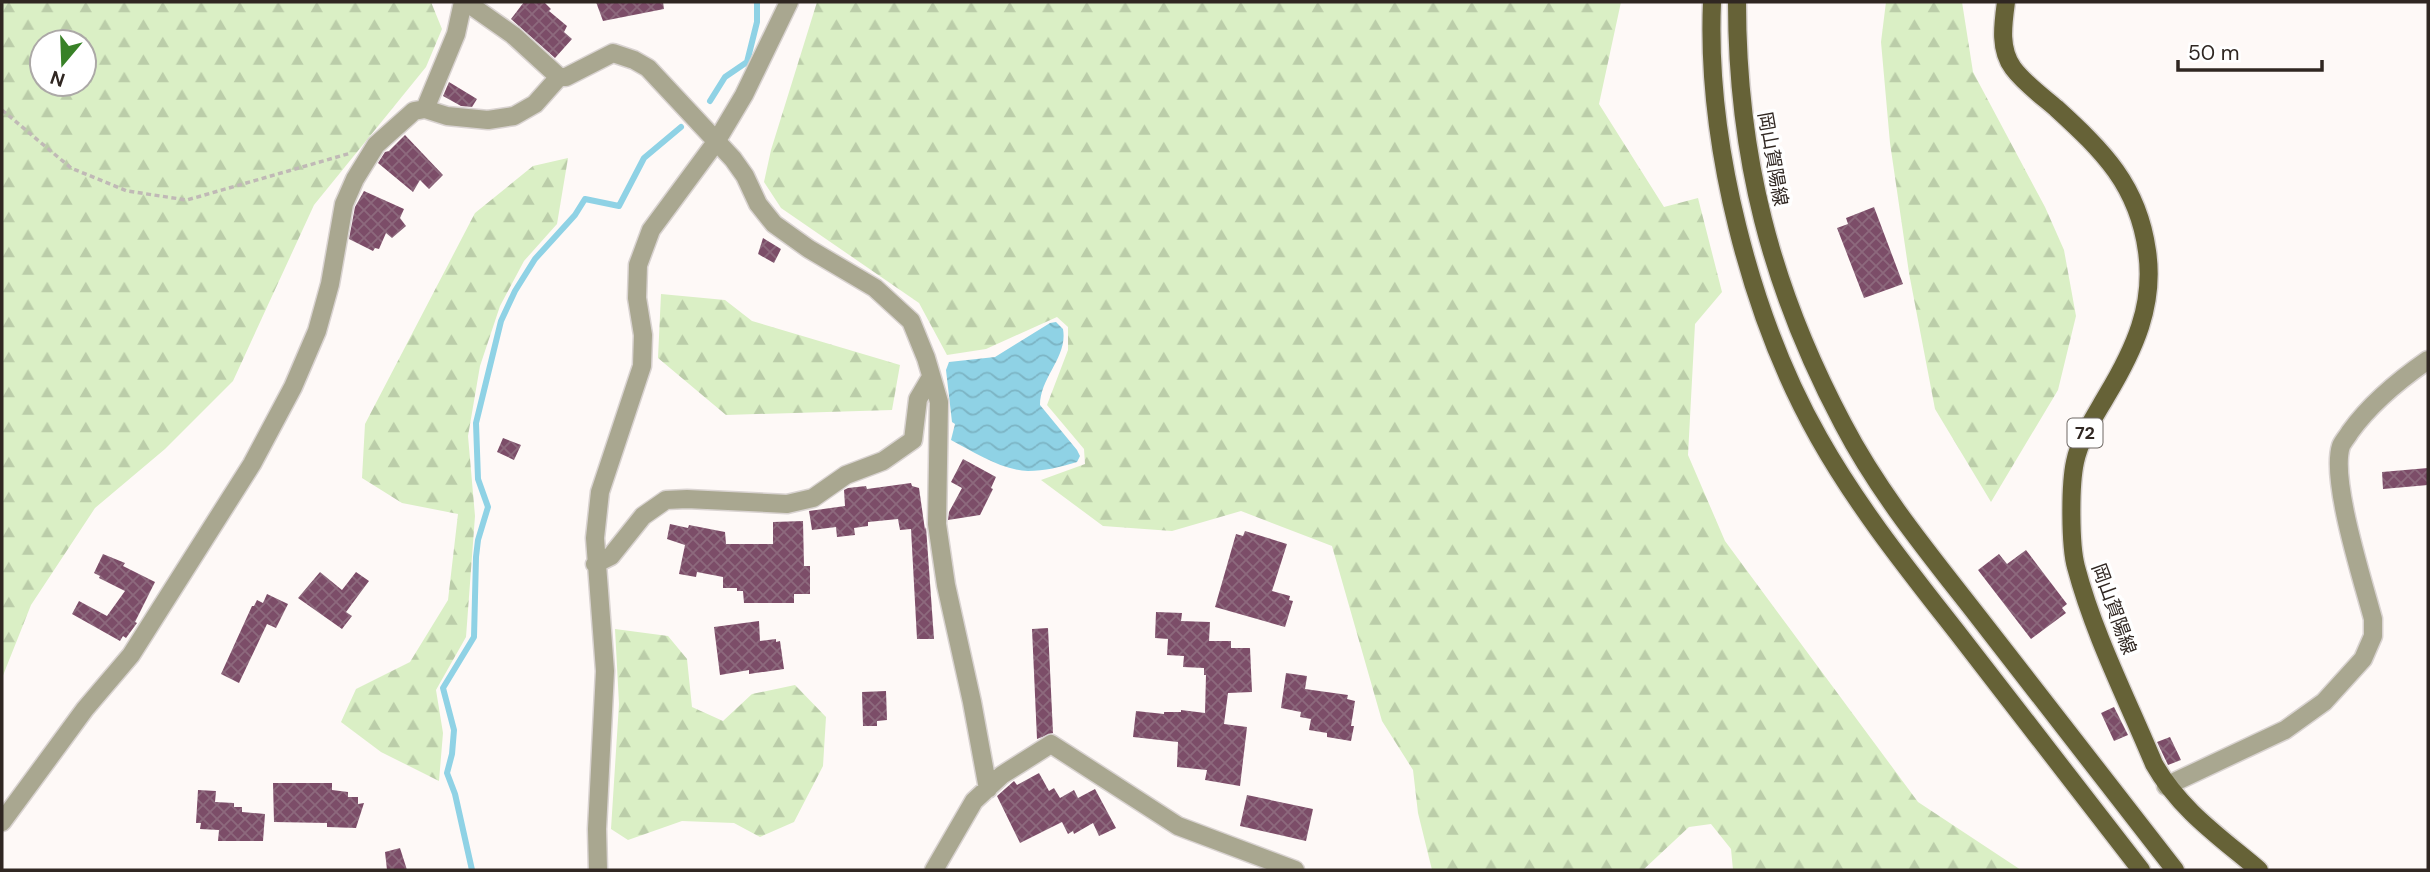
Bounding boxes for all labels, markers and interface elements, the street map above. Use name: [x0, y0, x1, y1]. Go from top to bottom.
north arrow: [28, 28, 98, 98]
scale bar: [2178, 28, 2322, 72]
text: 50 m: [2188, 39, 2239, 67]
text: N: [47, 65, 68, 93]
street label: 岡山賀陽線: [1752, 110, 1794, 208]
road number: 72: [2068, 418, 2102, 447]
street label: 岡山賀陽線: [2086, 560, 2142, 658]

